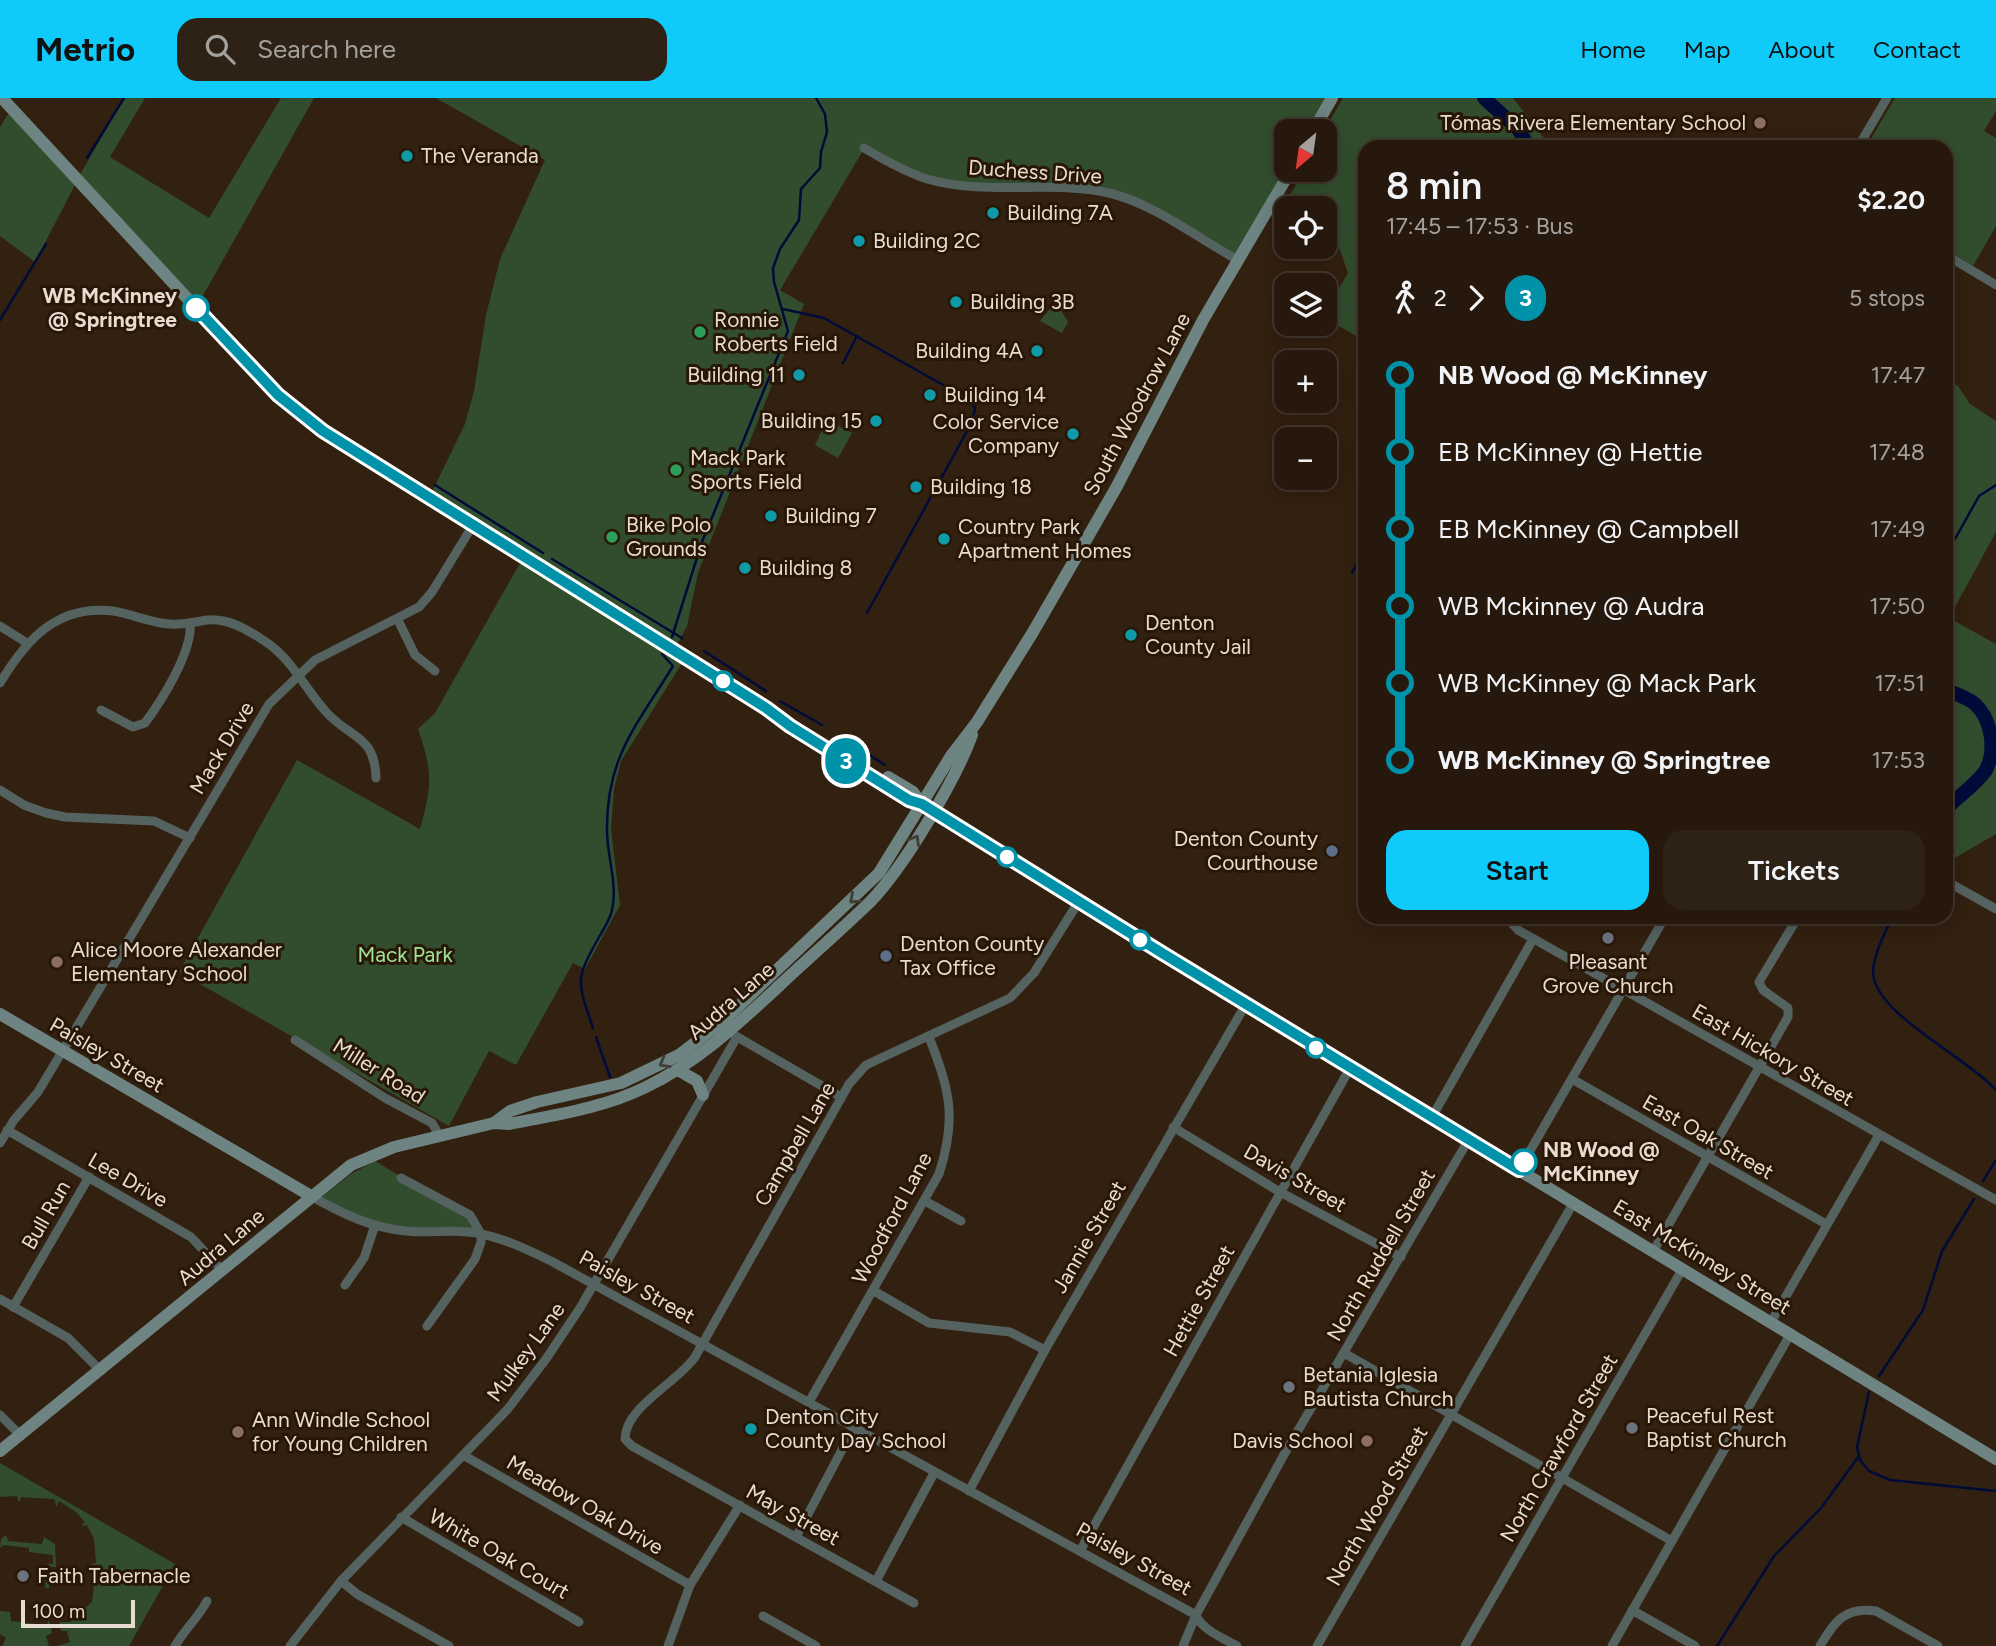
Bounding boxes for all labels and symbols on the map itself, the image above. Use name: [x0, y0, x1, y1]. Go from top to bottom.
place label: Tómas Rivera Elementary School: [1440, 110, 1746, 135]
marker: Tómas Rivera Elementary School: [1752, 115, 1768, 131]
north arrow: [1274, 119, 1337, 182]
place label: The Veranda: [421, 143, 539, 168]
marker: The Veranda: [399, 148, 415, 164]
street label: Duchess Drive: [967, 154, 1103, 189]
place label: Building 7A: [1007, 200, 1113, 225]
marker: Building 7A: [985, 205, 1001, 221]
place label: Building 2C: [873, 228, 980, 253]
marker: Building 2C: [851, 233, 867, 249]
place label: WB McKinney @ Springtree: [42, 283, 178, 332]
place label: Building 3B: [970, 289, 1075, 314]
marker: Building 3B: [948, 294, 964, 310]
marker: WB McKinney @ Springtree: [183, 295, 209, 321]
place label: Ronnie Roberts Field: [714, 307, 838, 356]
street label: South Woodrow Lane: [1078, 308, 1195, 499]
marker: Ronnie Roberts Field: [692, 324, 708, 340]
place label: Building 4A: [915, 338, 1023, 363]
marker: Building 4A: [1029, 343, 1045, 359]
place label: Building 11: [687, 362, 785, 387]
marker: Building 11: [791, 367, 807, 383]
place label: Building 14: [944, 382, 1046, 407]
marker: Building 14: [922, 387, 938, 403]
place label: Building 15: [761, 408, 862, 433]
place label: Color Service Company: [933, 409, 1059, 458]
marker: Building 15: [868, 413, 884, 429]
marker: Color Service Company: [1065, 426, 1081, 442]
place label: Mack Park Sports Field: [690, 445, 802, 494]
marker: Mack Park Sports Field: [668, 462, 684, 478]
place label: Building 18: [930, 474, 1032, 499]
marker: Building 18: [908, 479, 924, 495]
place label: Building 7: [785, 503, 877, 528]
marker: Building 7: [763, 508, 779, 524]
place label: Bike Polo Grounds: [626, 512, 711, 561]
place label: Country Park Apartment Homes: [958, 514, 1132, 563]
marker: Bike Polo Grounds: [604, 529, 620, 545]
marker: Country Park Apartment Homes: [936, 531, 952, 547]
place label: Building 8: [759, 555, 852, 580]
marker: Building 8: [737, 560, 753, 576]
place label: Denton County Jail: [1145, 610, 1251, 659]
marker: Denton County Jail: [1123, 627, 1139, 643]
unlabelled marker: [713, 671, 733, 691]
street label: Mack Drive: [184, 697, 259, 799]
line badge: 3: [823, 738, 869, 784]
place label: Denton County Courthouse: [1174, 826, 1318, 875]
one-way arrow: [907, 834, 920, 847]
marker: Denton County Courthouse: [1324, 843, 1340, 859]
unlabelled marker: [997, 847, 1017, 867]
one-way arrow: [849, 890, 862, 903]
unlabelled marker: [1130, 930, 1150, 950]
marker: Pleasant Grove Church: [1600, 930, 1616, 946]
place label: Denton County Tax Office: [900, 931, 1044, 980]
place label: Alice Moore Alexander Elementary School: [71, 937, 282, 986]
park label: Mack Park: [357, 942, 453, 967]
marker: Denton County Tax Office: [878, 948, 894, 964]
place label: Pleasant Grove Church: [1542, 949, 1674, 998]
marker: Alice Moore Alexander Elementary School: [49, 954, 65, 970]
street label: Audra Lane: [682, 956, 779, 1045]
street label: East Hickory Street: [1688, 998, 1859, 1111]
street label: Paisley Street: [46, 1012, 169, 1097]
street label: Miller Road: [329, 1032, 430, 1109]
unlabelled marker: [1306, 1038, 1326, 1058]
one-way arrow: [659, 1055, 671, 1068]
street label: Campbell Lane: [749, 1077, 840, 1210]
street label: East Oak Street: [1638, 1089, 1778, 1184]
place label: NB Wood @ McKinney: [1543, 1137, 1660, 1186]
street label: Davis Street: [1239, 1138, 1351, 1217]
street label: Lee Drive: [84, 1147, 172, 1212]
street label: Woodford Lane: [846, 1148, 937, 1288]
marker: NB Wood @ McKinney: [1511, 1149, 1537, 1175]
street label: North Ruddell Street: [1321, 1164, 1440, 1345]
street label: Bull Run: [16, 1176, 75, 1254]
street label: Jannie Street: [1046, 1176, 1131, 1297]
street label: East McKinney Street: [1609, 1194, 1796, 1319]
street label: Audra Lane: [172, 1203, 269, 1290]
street label: Hettie Street: [1158, 1241, 1239, 1361]
street label: Paisley Street: [575, 1245, 699, 1329]
street label: Mulkey Lane: [481, 1297, 570, 1406]
street label: North Crawford Street: [1495, 1349, 1623, 1546]
place label: Betania Iglesia Bautista Church: [1303, 1362, 1453, 1411]
marker: Betania Iglesia Bautista Church: [1281, 1379, 1297, 1395]
place label: Peaceful Rest Baptist Church: [1646, 1403, 1786, 1452]
place label: Denton City County Day School: [765, 1404, 946, 1453]
place label: Ann Windle School for Young Children: [252, 1407, 430, 1456]
marker: Peaceful Rest Baptist Church: [1624, 1420, 1640, 1436]
marker: Denton City County Day School: [743, 1421, 759, 1437]
street label: North Wood Street: [1321, 1421, 1433, 1590]
marker: Ann Windle School for Young Children: [230, 1424, 246, 1440]
place label: Davis School: [1232, 1428, 1353, 1453]
marker: Davis School: [1359, 1433, 1375, 1449]
street label: Meadow Oak Drive: [502, 1450, 668, 1560]
street label: May Street: [742, 1479, 845, 1551]
street label: White Oak Court: [425, 1503, 574, 1604]
street label: Paisley Street: [1072, 1517, 1196, 1601]
place label: Faith Tabernacle: [37, 1563, 190, 1588]
marker: Faith Tabernacle: [15, 1568, 31, 1584]
scale bar: [21, 1597, 135, 1629]

